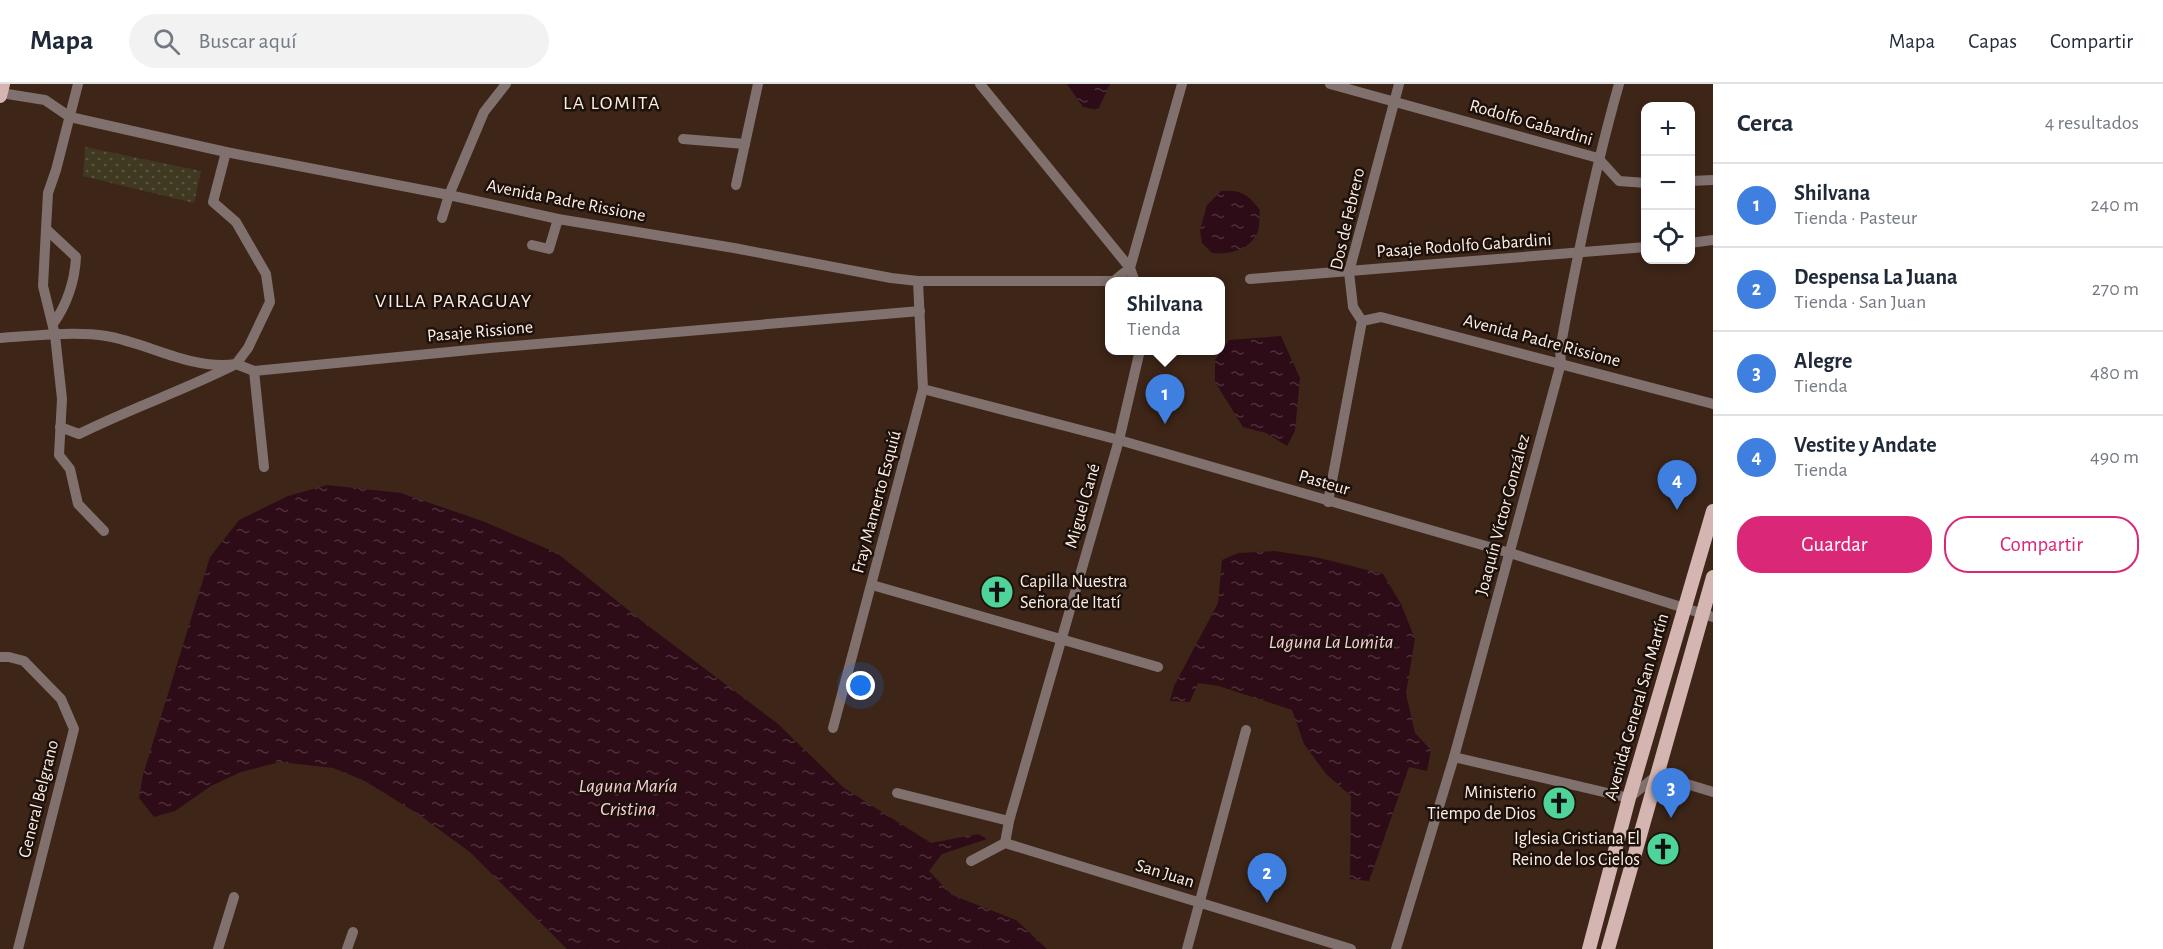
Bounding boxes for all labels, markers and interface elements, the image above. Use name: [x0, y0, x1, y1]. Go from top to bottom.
search box: [129, 14, 549, 68]
icon: search: [150, 25, 183, 58]
text: Mapa: [30, 27, 93, 55]
text: Buscar aquí: [198, 30, 297, 52]
text: Mapa: [1889, 31, 1935, 52]
text: Capas: [1968, 31, 2017, 52]
text: Compartir: [2050, 31, 2133, 52]
district label: LA LOMITA: [563, 93, 661, 113]
street label: Rodolfo Gabardini: [1467, 97, 1595, 149]
map controls: [1641, 102, 1695, 264]
button: +: [1641, 102, 1695, 156]
text: Cerca: [1737, 110, 1794, 136]
text: 4 resultados: [2045, 113, 2139, 133]
button: −: [1641, 156, 1695, 210]
street label: Dos de Febrero: [1328, 166, 1368, 272]
street label: Avenida Padre Rissione: [485, 177, 647, 225]
text: Shilvana: [1794, 182, 1870, 204]
text: 1: [1753, 195, 1760, 215]
text: 240 m: [2090, 195, 2139, 215]
text: Tienda · Pasteur: [1794, 208, 1917, 228]
button: locate: [1641, 210, 1695, 264]
street label: Pasaje Rodolfo Gabardini: [1376, 231, 1552, 261]
text: Despensa La Juana: [1794, 266, 1958, 288]
popup: [1105, 277, 1225, 355]
text: 2: [1752, 279, 1761, 299]
text: 270 m: [2092, 279, 2139, 299]
district label: VILLA PARAGUAY: [375, 291, 533, 311]
text: Tienda · San Juan: [1794, 292, 1926, 312]
text: Shilvana: [1127, 293, 1203, 315]
street label: Avenida Padre Rissione: [1462, 311, 1622, 371]
street label: Pasaje Rissione: [426, 318, 534, 346]
text: Tienda: [1127, 319, 1181, 339]
text: Alegre: [1794, 350, 1852, 372]
text: 3: [1752, 363, 1761, 383]
text: 480 m: [2090, 363, 2139, 383]
pin: 1: [1146, 374, 1184, 424]
text: Tienda: [1794, 376, 1848, 396]
street label: Fray Mamerto Esquiú: [849, 429, 905, 575]
street label: Joaquín Víctor González: [1473, 433, 1533, 597]
text: Vestite y Andate: [1794, 434, 1937, 456]
text: 4: [1751, 447, 1762, 467]
text: 490 m: [2090, 447, 2139, 467]
pin: 4: [1658, 460, 1696, 510]
text: Tienda: [1794, 460, 1848, 480]
street label: Miguel Cané: [1062, 462, 1104, 550]
street label: Pasteur: [1296, 467, 1352, 499]
button: Guardar: [1737, 516, 1932, 573]
button: Compartir: [1944, 516, 2139, 573]
place label: Capilla Nuestra Señora de Itatí: [1020, 573, 1127, 612]
church icon: Capilla Nuestra Señora de Itatí: [979, 574, 1015, 610]
street label: Avenida General San Martín: [1602, 611, 1672, 803]
water label: Laguna La Lomita: [1268, 632, 1394, 652]
your location: [846, 671, 875, 700]
street label: General Belgrano: [16, 738, 62, 860]
pin: 3: [1652, 768, 1690, 818]
water label: Laguna María Cristina: [579, 776, 677, 819]
place label: Ministerio Tiempo de Dios: [1427, 784, 1536, 823]
church icon: Ministerio Tiempo de Dios: [1541, 785, 1577, 821]
place label: Iglesia Cristiana El Reino de los Cielos: [1511, 830, 1640, 869]
church icon: Iglesia Cristiana El Reino de los Cielos: [1645, 831, 1681, 867]
pin: 2: [1248, 854, 1286, 903]
street label: San Juan: [1133, 857, 1197, 891]

